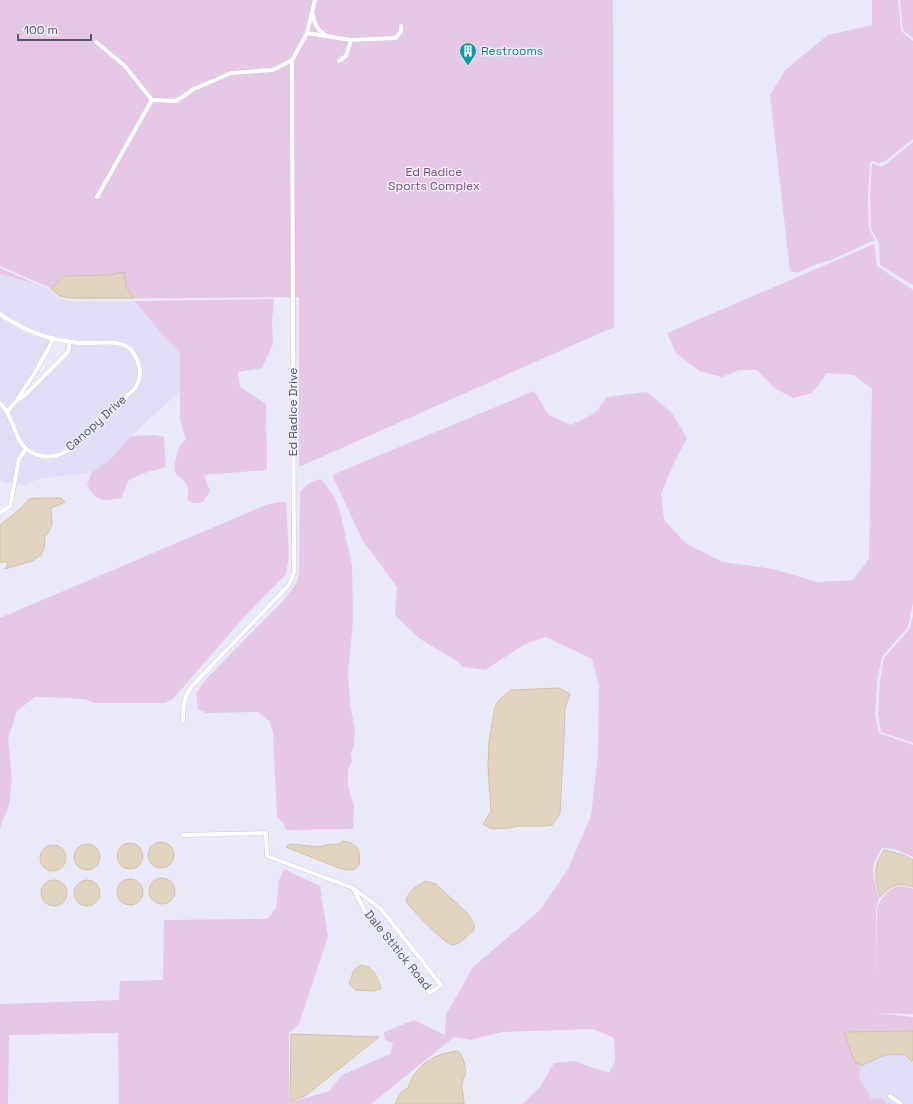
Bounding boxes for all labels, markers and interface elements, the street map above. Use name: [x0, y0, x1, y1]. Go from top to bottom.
scale bar: [18, 16, 91, 42]
text: 100 m: [24, 22, 58, 38]
building icon: Restrooms: [458, 41, 478, 66]
place label: Restrooms: [481, 43, 543, 59]
park label: Ed Radice Sports Complex: [388, 164, 480, 194]
street label: Ed Radice Drive: [285, 368, 301, 456]
street label: Canopy Drive: [62, 392, 130, 454]
street label: Dale Stitick Road: [361, 907, 435, 993]

